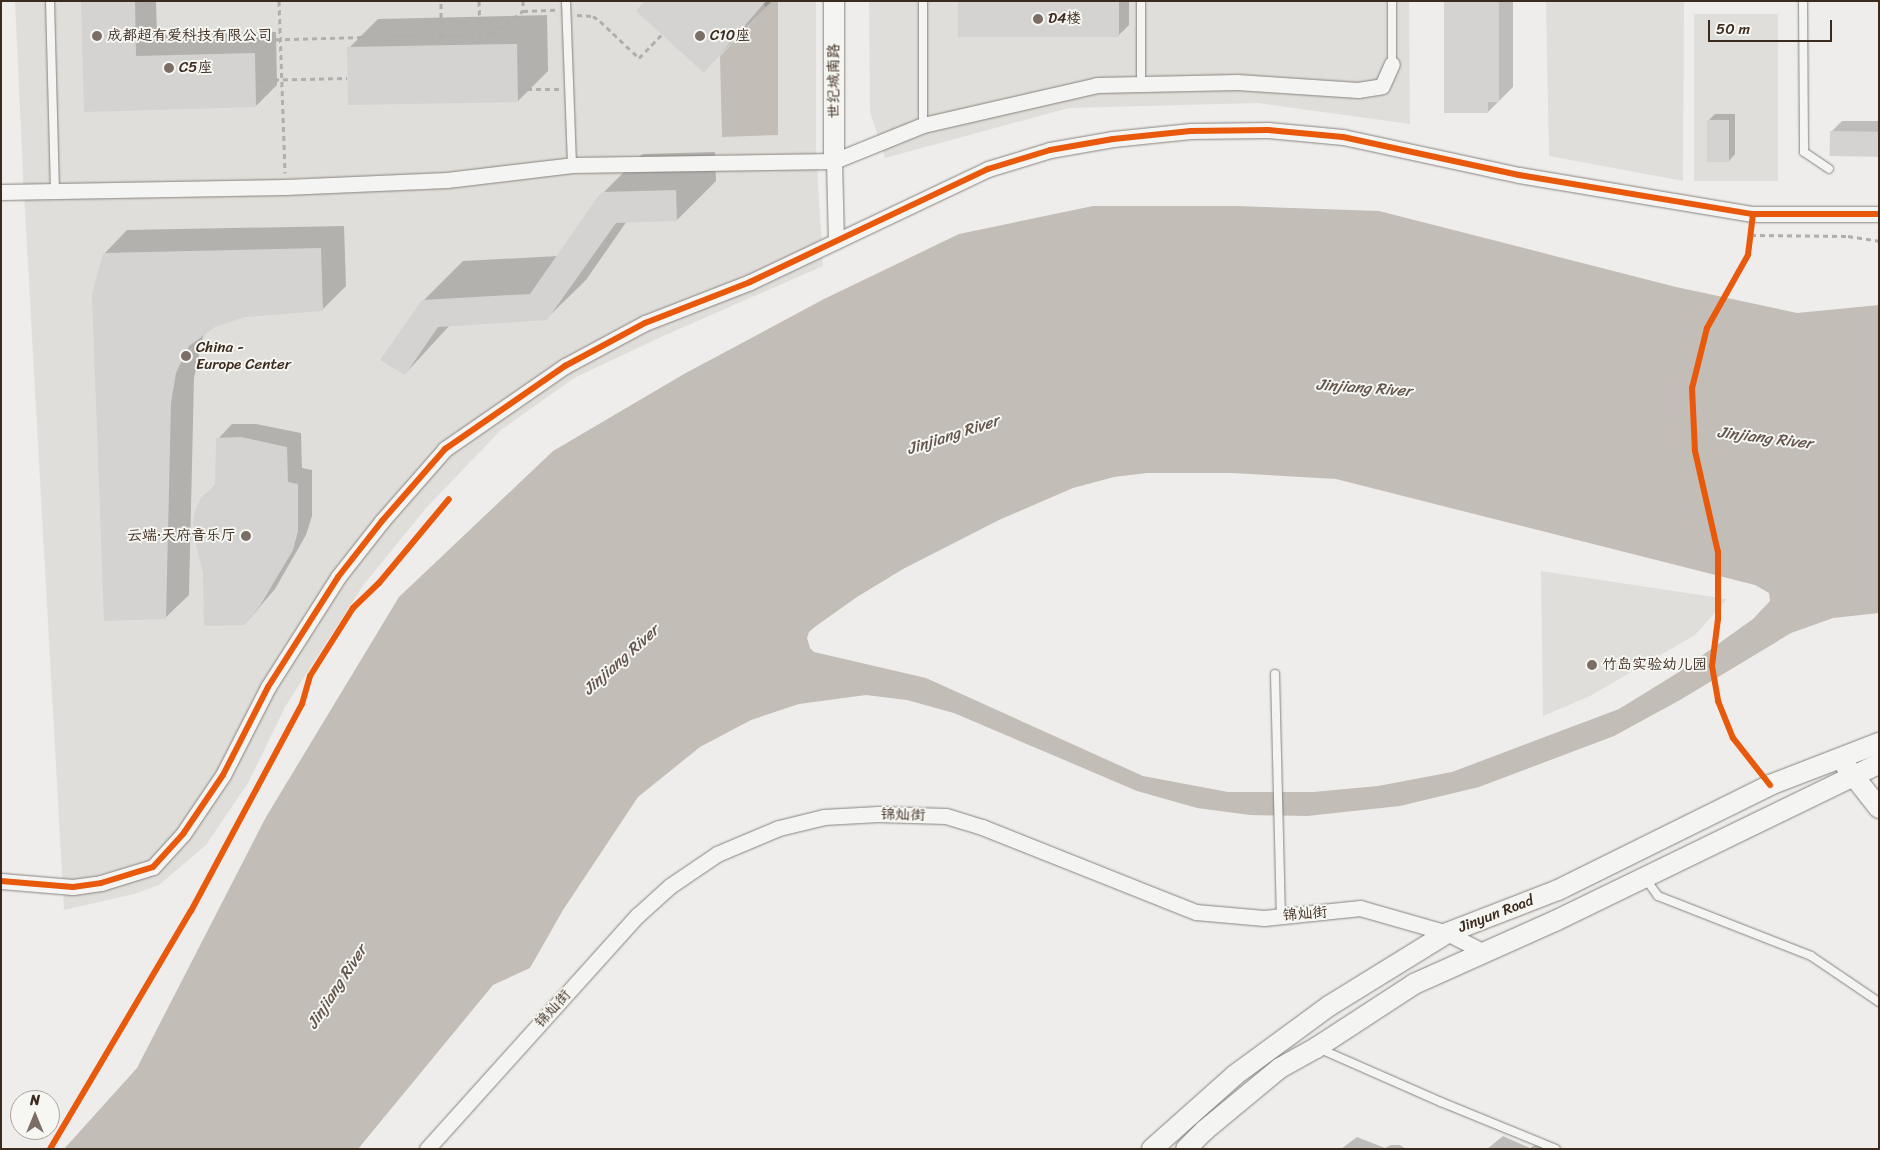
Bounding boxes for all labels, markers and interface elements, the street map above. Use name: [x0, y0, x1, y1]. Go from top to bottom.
place label: D4楼: [1048, 10, 1081, 28]
scale bar: [1710, 10, 1834, 42]
marker: D4楼: [1032, 13, 1044, 25]
text: 50 m: [1716, 16, 1750, 42]
place label: 成都超有爱科技有限公司: [107, 27, 272, 45]
place label: C10座: [710, 27, 750, 45]
marker: 成都超有爱科技有限公司: [91, 30, 103, 42]
marker: C10座: [694, 30, 706, 42]
street label: 世纪城南路: [825, 44, 843, 118]
place label: C5座: [179, 59, 213, 77]
marker: C5座: [163, 62, 175, 74]
place label: China - Europe Center: [196, 338, 291, 373]
marker: China - Europe Center: [180, 350, 192, 362]
water label: Jinjiang River: [1316, 375, 1412, 401]
water label: Jinjiang River: [905, 411, 1001, 459]
water label: Jinjiang River: [1716, 423, 1814, 453]
place label: 云端·天府音乐厅: [127, 527, 236, 545]
marker: 云端·天府音乐厅: [240, 530, 252, 542]
water label: Jinjiang River: [579, 621, 663, 699]
place label: 竹岛实验幼儿园: [1602, 656, 1707, 674]
marker: 竹岛实验幼儿园: [1586, 659, 1598, 671]
street label: 锦灿街: [880, 806, 926, 824]
street label: Jinyun Road: [1456, 891, 1536, 937]
street label: 锦灿街: [1282, 903, 1328, 925]
water label: Jinjiang River: [303, 942, 371, 1032]
street label: 锦灿街: [531, 986, 575, 1032]
text: N: [30, 1088, 40, 1113]
north arrow: [10, 1090, 60, 1140]

